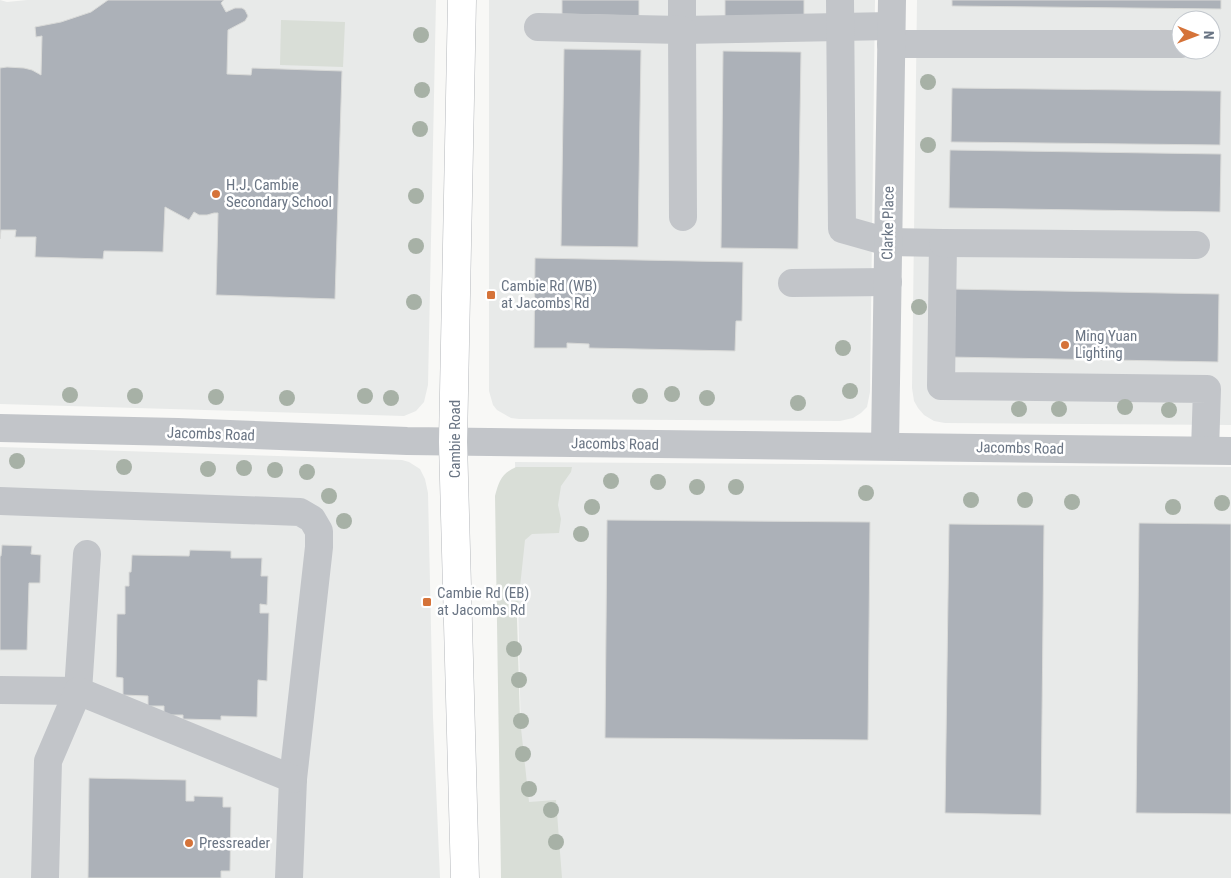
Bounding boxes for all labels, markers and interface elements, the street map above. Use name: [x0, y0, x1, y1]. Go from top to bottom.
north arrow: [1171, 10, 1221, 60]
text: N: [1201, 31, 1217, 40]
place label: H.J. Cambie Secondary School: [226, 176, 332, 211]
street label: Clarke Place: [878, 186, 898, 260]
marker: H.J. Cambie Secondary School: [210, 188, 222, 200]
place label: Cambie Rd (WB) at Jacombs Rd: [501, 277, 597, 312]
marker: Cambie Rd (WB) at Jacombs Rd: [485, 289, 497, 301]
place label: Ming Yuan Lighting: [1075, 327, 1137, 362]
marker: Ming Yuan Lighting: [1059, 339, 1071, 351]
street label: Cambie Road: [446, 400, 464, 478]
street label: Jacombs Road: [167, 423, 255, 445]
street label: Jacombs Road: [571, 434, 659, 454]
street label: Jacombs Road: [976, 438, 1064, 458]
place label: Cambie Rd (EB) at Jacombs Rd: [437, 584, 529, 619]
marker: Cambie Rd (EB) at Jacombs Rd: [421, 596, 433, 608]
place label: Pressreader: [199, 834, 271, 852]
marker: Pressreader: [183, 837, 195, 849]

